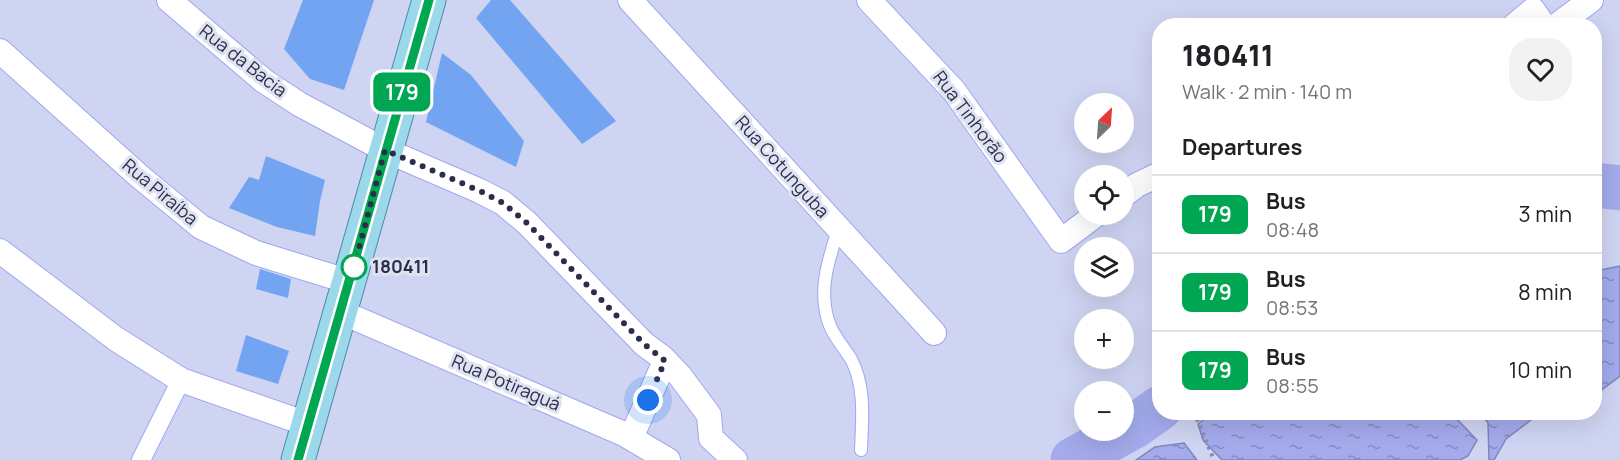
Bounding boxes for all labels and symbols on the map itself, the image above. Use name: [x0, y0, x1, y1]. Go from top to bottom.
street label: Rua da Bacia: [195, 18, 292, 102]
street label: Rua Tinhorão: [928, 65, 1013, 167]
line badge: 179: [368, 72, 436, 112]
north arrow: [1074, 93, 1134, 153]
street label: Rua Cotunguba: [730, 110, 835, 223]
street label: Rua Piraíba: [118, 153, 203, 230]
marker: 180411: [341, 254, 367, 280]
place label: 180411: [372, 254, 429, 278]
street label: Rua Potiraguá: [448, 348, 564, 416]
your location: [633, 385, 663, 415]

